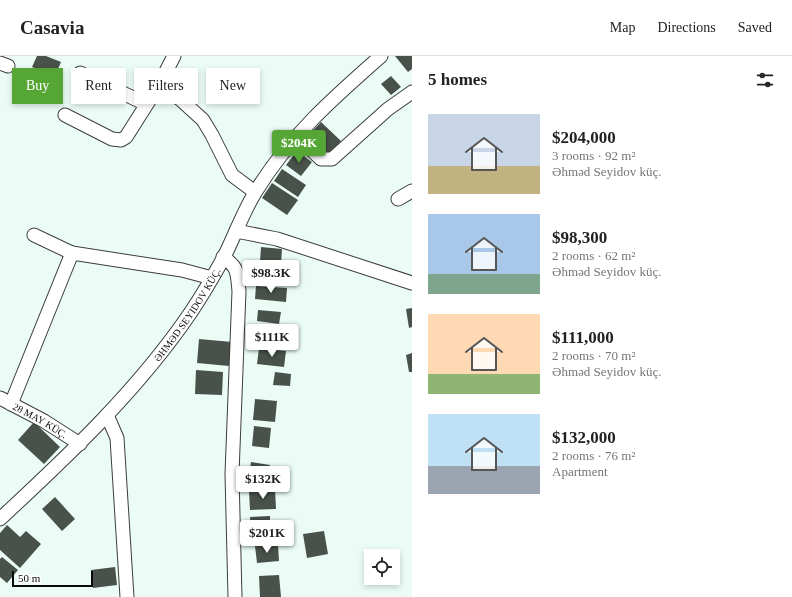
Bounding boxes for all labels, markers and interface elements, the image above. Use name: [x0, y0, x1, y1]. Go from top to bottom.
text: Casavia: [20, 17, 84, 38]
text: Map: [610, 20, 635, 35]
text: Directions: [657, 20, 716, 35]
text: Saved: [738, 20, 772, 35]
chip: Buy: [12, 68, 63, 104]
chip: Rent: [71, 68, 126, 104]
chip: Filters: [134, 68, 198, 104]
chip: New: [206, 68, 260, 104]
icon: filters: [754, 69, 776, 91]
text: 5 homes: [428, 70, 487, 89]
text: $204,000: [552, 128, 616, 147]
pin: $204K: [271, 130, 327, 164]
icon: home: [460, 130, 508, 178]
text: $204K: [281, 135, 317, 150]
text: 3 rooms · 92 m²: [552, 148, 635, 163]
text: Əhməd Seyidov küç.: [552, 164, 661, 179]
text: $98,300: [552, 228, 607, 247]
icon: home: [460, 230, 508, 278]
text: 2 rooms · 62 m²: [552, 248, 635, 263]
pin: $98.3K: [238, 260, 304, 294]
text: Əhməd Seyidov küç.: [552, 264, 661, 279]
text: $98.3K: [251, 265, 291, 280]
street label: ƏHMƏD SEYIDOV KÜÇ.: [152, 266, 223, 363]
pin: $111K: [244, 324, 300, 358]
text: $111,000: [552, 328, 614, 347]
text: $111K: [255, 329, 289, 344]
icon: home: [460, 330, 508, 378]
text: 2 rooms · 70 m²: [552, 348, 635, 363]
text: Əhməd Seyidov küç.: [552, 364, 661, 379]
street label: 28 MAY KÜÇ.: [11, 401, 69, 440]
text: $132,000: [552, 428, 616, 447]
icon: home: [460, 430, 508, 478]
text: 2 rooms · 76 m²: [552, 448, 635, 463]
text: Apartment: [552, 464, 608, 479]
pin: $132K: [235, 466, 291, 500]
text: $132K: [245, 471, 281, 486]
pin: $201K: [239, 520, 295, 554]
text: $201K: [249, 525, 285, 540]
map controls: [364, 549, 400, 585]
button: locate: [364, 549, 400, 585]
scale bar: [12, 569, 93, 588]
text: 50 m: [18, 572, 40, 584]

